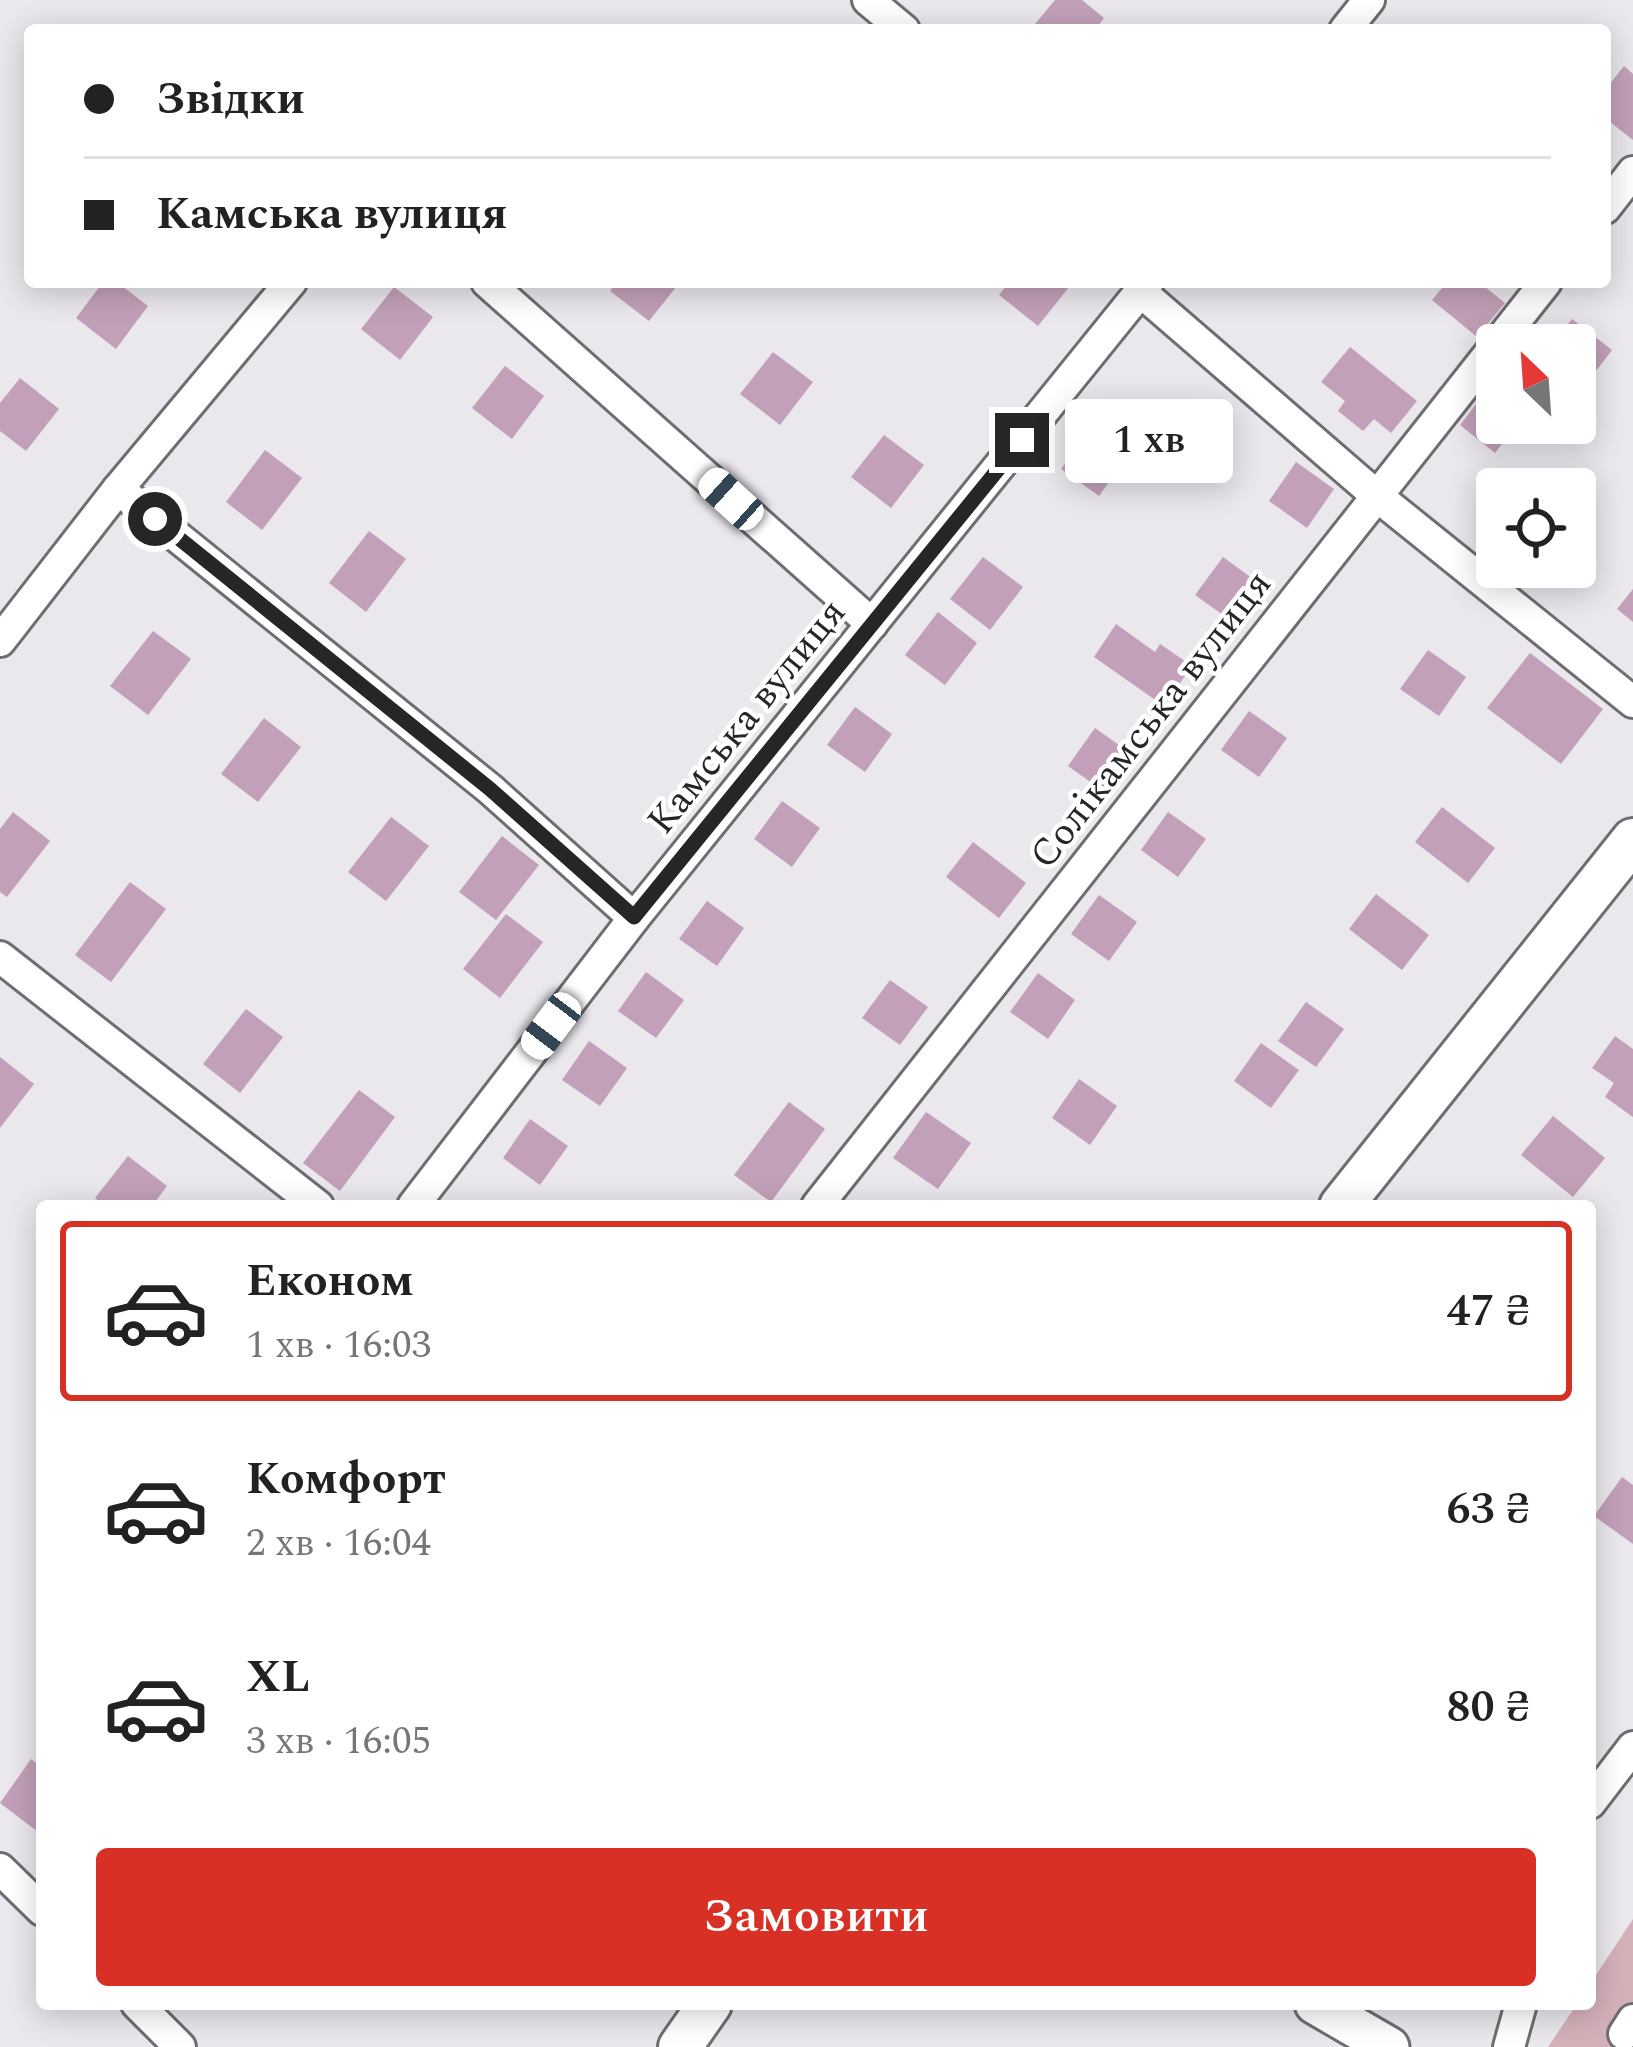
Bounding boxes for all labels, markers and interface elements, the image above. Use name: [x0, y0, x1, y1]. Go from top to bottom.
text: Звідки: [156, 65, 305, 134]
text: Камська вулиця: [156, 180, 508, 249]
north arrow: [1476, 324, 1596, 444]
map controls: [1476, 324, 1596, 588]
callout: 1 хв: [1064, 398, 1232, 482]
text: 1 хв: [1113, 411, 1185, 470]
route end: [995, 413, 1049, 467]
car: [692, 462, 770, 536]
button: locate: [1476, 468, 1596, 588]
route start: [128, 492, 182, 546]
street label: Солікамська вулиця: [1015, 558, 1287, 882]
street label: Камська вулиця: [633, 586, 861, 848]
car: [515, 986, 587, 1066]
text: Економ: [246, 1247, 414, 1316]
icon: car: [102, 1257, 210, 1365]
text: 47 ₴: [1446, 1277, 1530, 1346]
text: 1 хв · 16:03: [246, 1316, 431, 1375]
text: Комфорт: [246, 1445, 446, 1514]
icon: car: [102, 1455, 210, 1563]
text: 63 ₴: [1446, 1475, 1530, 1544]
text: 2 хв · 16:04: [246, 1514, 431, 1573]
text: XL: [246, 1643, 310, 1712]
icon: car: [102, 1653, 210, 1761]
text: 80 ₴: [1446, 1673, 1530, 1742]
text: 3 хв · 16:05: [246, 1712, 431, 1771]
button: Замовити: [96, 1848, 1536, 1986]

